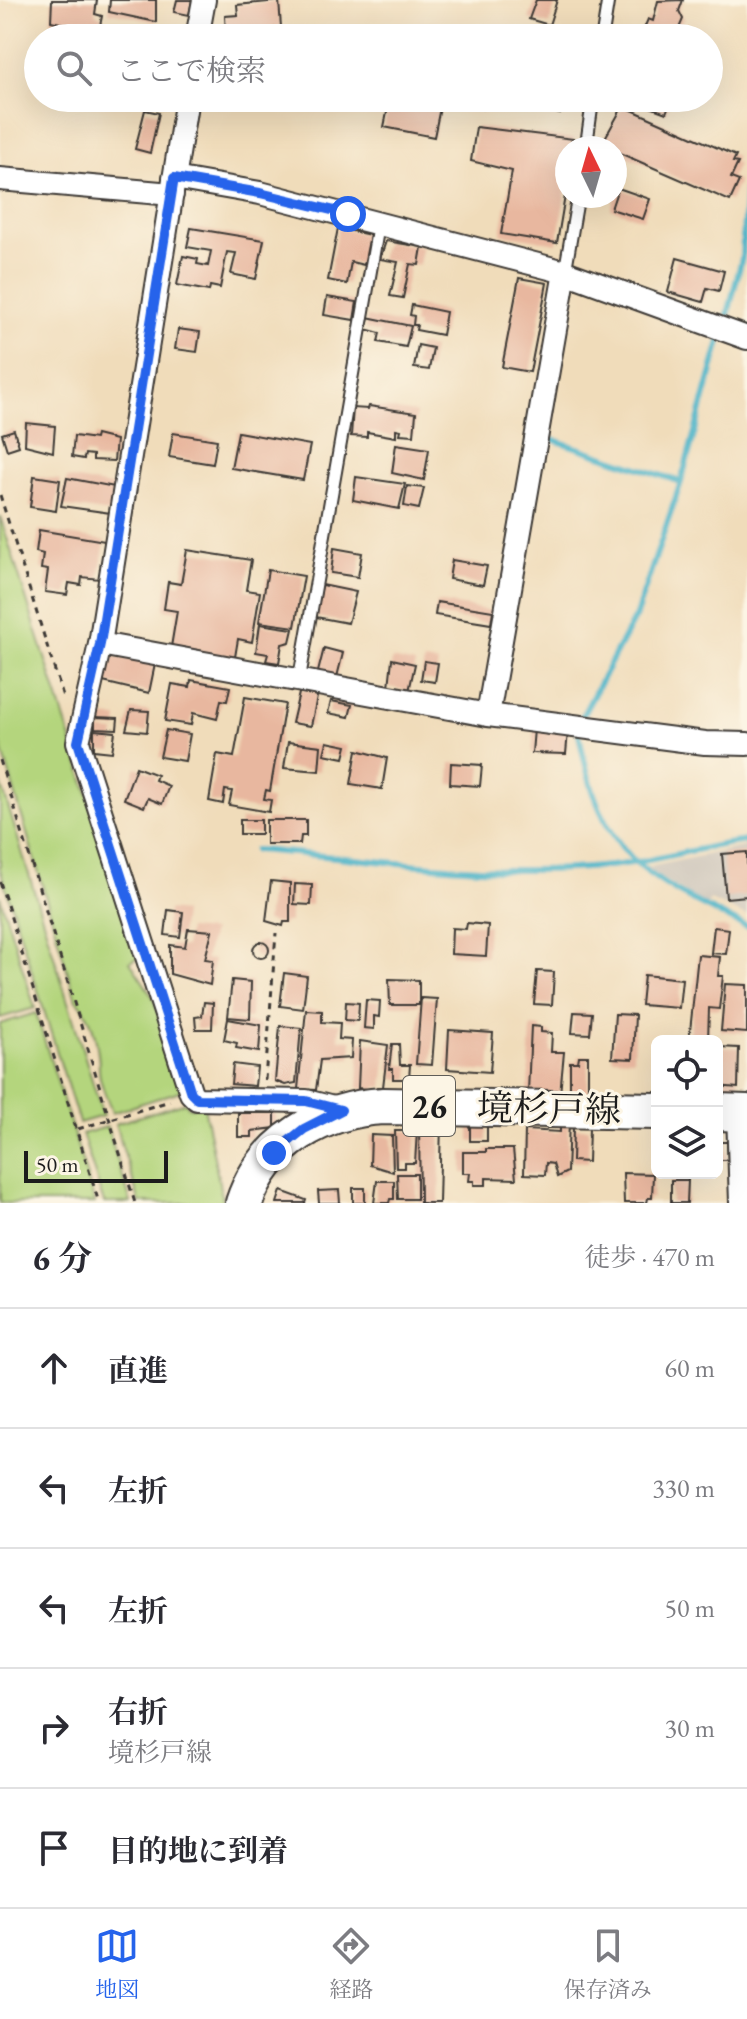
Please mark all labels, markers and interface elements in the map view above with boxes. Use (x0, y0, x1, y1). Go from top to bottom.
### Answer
search box (24, 24, 723, 112)
icon: search (52, 46, 96, 90)
text: ここで検索 (116, 51, 266, 90)
north arrow (555, 136, 627, 208)
route start (330, 196, 366, 232)
map controls (651, 1035, 723, 1179)
button: locate (651, 1035, 723, 1107)
road number: 26 (403, 1076, 455, 1136)
street label: 境杉戸線 (477, 1084, 621, 1133)
button: layers (651, 1107, 723, 1179)
route end (256, 1135, 292, 1171)
scale bar (24, 1147, 168, 1183)
text: 50 m (36, 1150, 79, 1179)
text: 6 分 (32, 1236, 92, 1280)
text: 徒歩 · 470 m (585, 1240, 715, 1274)
icon: ahead (32, 1346, 76, 1390)
text: 直進 (108, 1351, 168, 1390)
text: 60 m (665, 1351, 715, 1385)
icon: left (32, 1466, 76, 1510)
text: 左折 (108, 1471, 168, 1510)
text: 330 m (652, 1471, 715, 1505)
icon: left (32, 1586, 76, 1630)
text: 左折 (108, 1591, 168, 1630)
text: 50 m (665, 1591, 715, 1625)
text: 右折 (108, 1692, 168, 1731)
icon: right (32, 1706, 76, 1750)
text: 30 m (665, 1711, 715, 1745)
text: 境杉戸線 (108, 1735, 212, 1769)
icon: arrive (32, 1826, 76, 1870)
text: 目的地に到着 (108, 1831, 288, 1870)
tab: 地図 (95, 1924, 139, 2004)
tab: 経路 (329, 1924, 374, 2004)
tab: 保存済み (564, 1924, 652, 2004)

